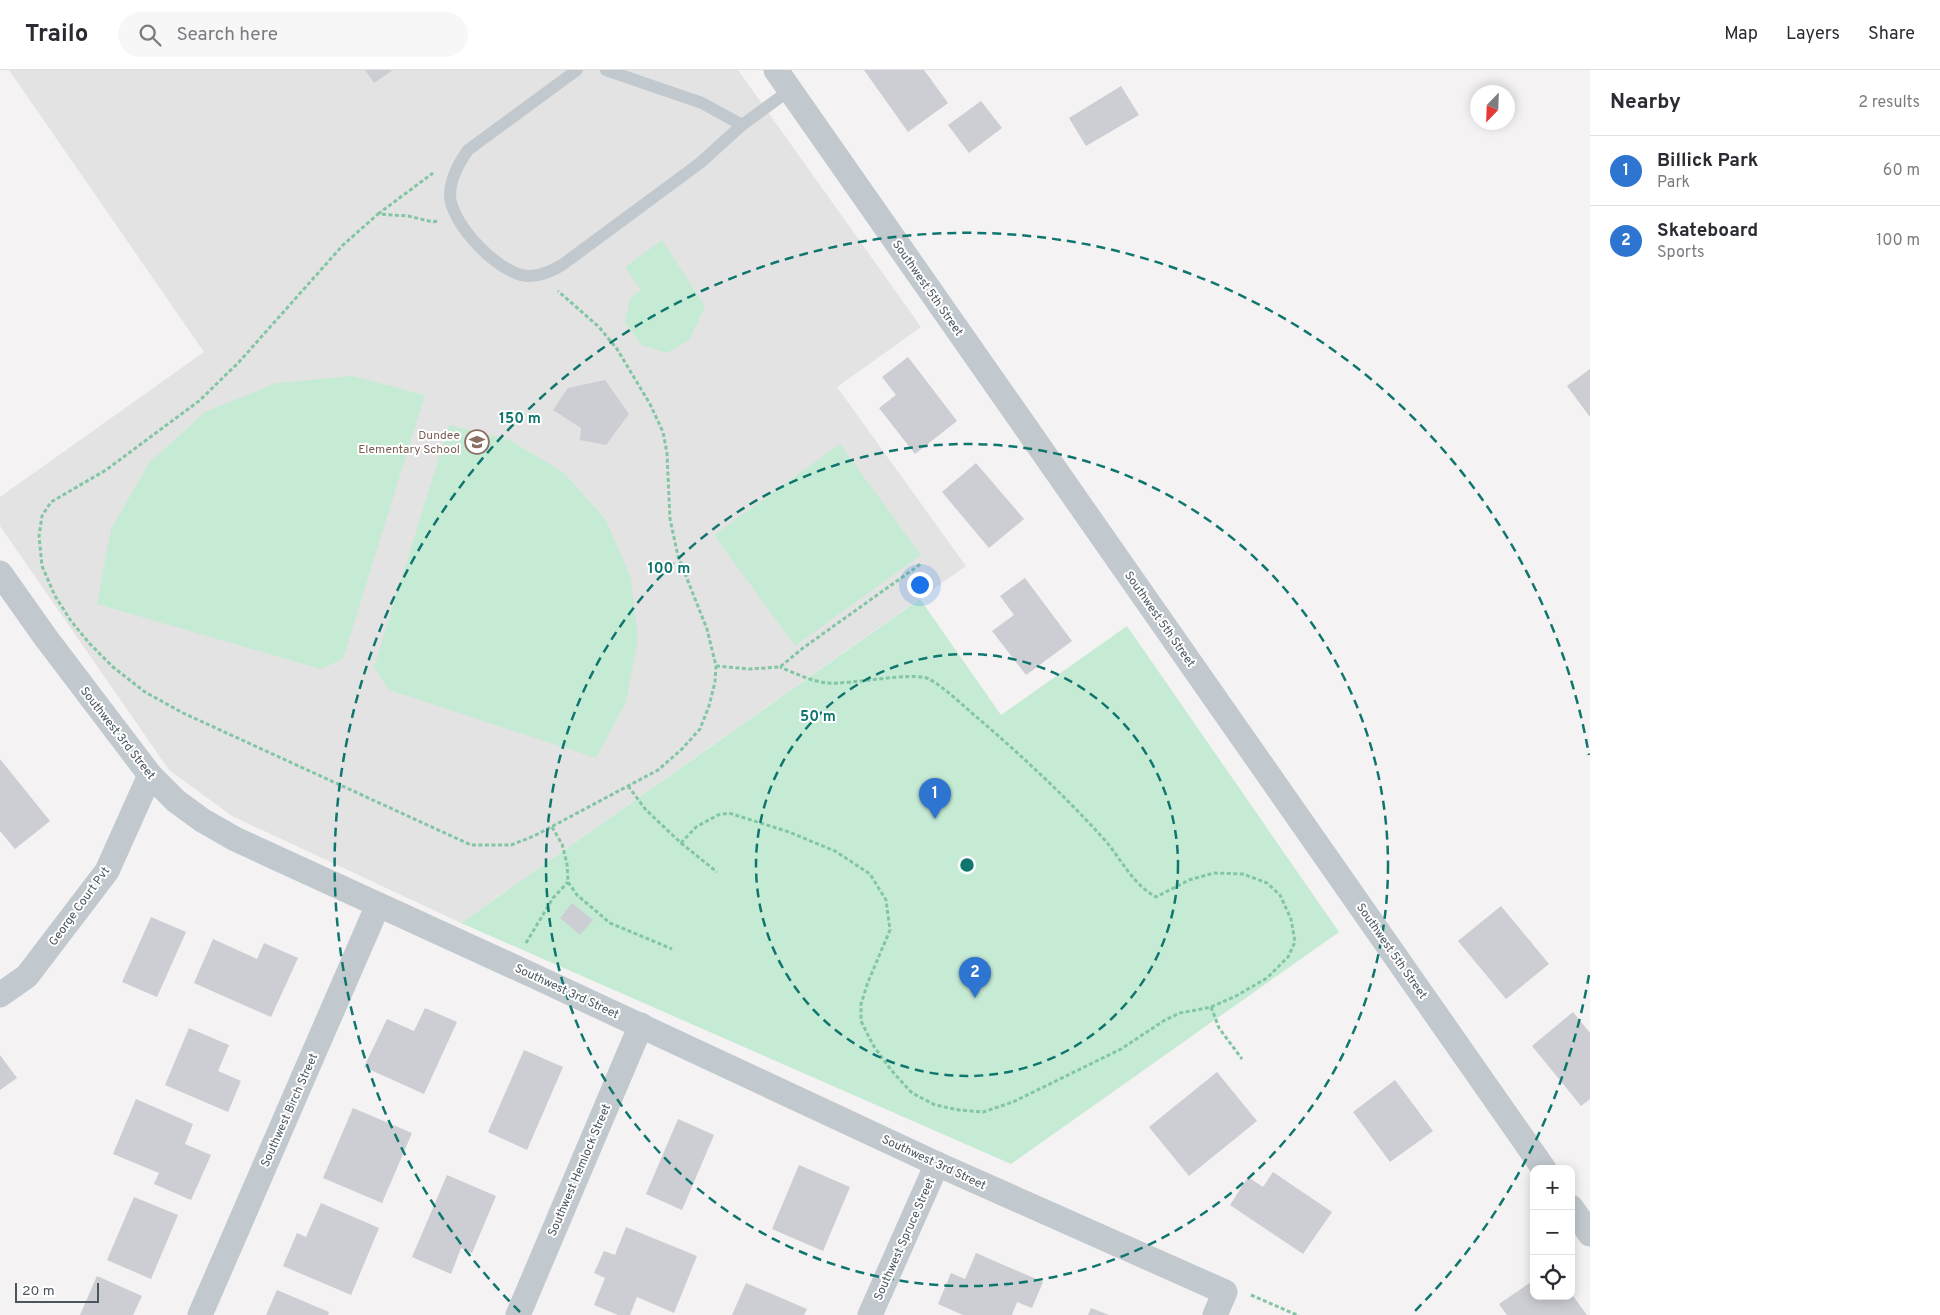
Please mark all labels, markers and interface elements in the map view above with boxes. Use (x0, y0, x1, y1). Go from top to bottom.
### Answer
search box (118, 12, 468, 57)
text: Trailo (25, 20, 88, 50)
icon: search (136, 21, 164, 49)
text: Search here (176, 23, 278, 47)
text: Map (1724, 23, 1758, 46)
text: Layers (1786, 23, 1840, 46)
text: Share (1868, 23, 1915, 46)
north arrow (1470, 85, 1515, 130)
text: Nearby (1610, 89, 1681, 116)
text: 2 results (1858, 93, 1920, 113)
text: Billick Park (1657, 149, 1758, 173)
text: 1 (1623, 161, 1629, 181)
text: 60 m (1883, 161, 1920, 181)
text: Park (1657, 173, 1690, 193)
text: Skateboard (1657, 219, 1758, 243)
text: 2 (1621, 231, 1631, 251)
text: 100 m (1876, 231, 1920, 251)
street label: Southwest 5th Street (888, 238, 966, 340)
text: Sports (1657, 243, 1705, 263)
text: 150 m (499, 410, 541, 429)
place label: Dundee Elementary School (358, 428, 460, 458)
school or university icon: Dundee Elementary School (464, 429, 490, 455)
text: 100 m (648, 560, 690, 579)
street label: Southwest 5th Street (1120, 569, 1198, 671)
your location (907, 572, 933, 598)
street label: Southwest 3rd Street (76, 684, 158, 783)
text: 50 m (800, 708, 836, 727)
pin: 1 (919, 778, 951, 819)
centre of rings (958, 856, 976, 874)
street label: George Court Pvt (46, 864, 114, 949)
street label: Southwest 5th Street (1352, 901, 1430, 1003)
pin: 2 (959, 957, 991, 998)
street label: Southwest 3rd Street (512, 961, 621, 1023)
street label: Southwest Birch Street (258, 1051, 322, 1170)
street label: Southwest Hemlock Street (545, 1102, 615, 1239)
street label: Southwest 3rd Street (879, 1132, 988, 1194)
map controls (1530, 1165, 1575, 1300)
button: + (1530, 1165, 1575, 1210)
street label: Southwest Spruce Street (871, 1176, 939, 1303)
button: − (1530, 1210, 1575, 1255)
button: locate (1530, 1255, 1575, 1300)
scale bar (15, 1280, 99, 1303)
text: 20 m (22, 1283, 55, 1300)

